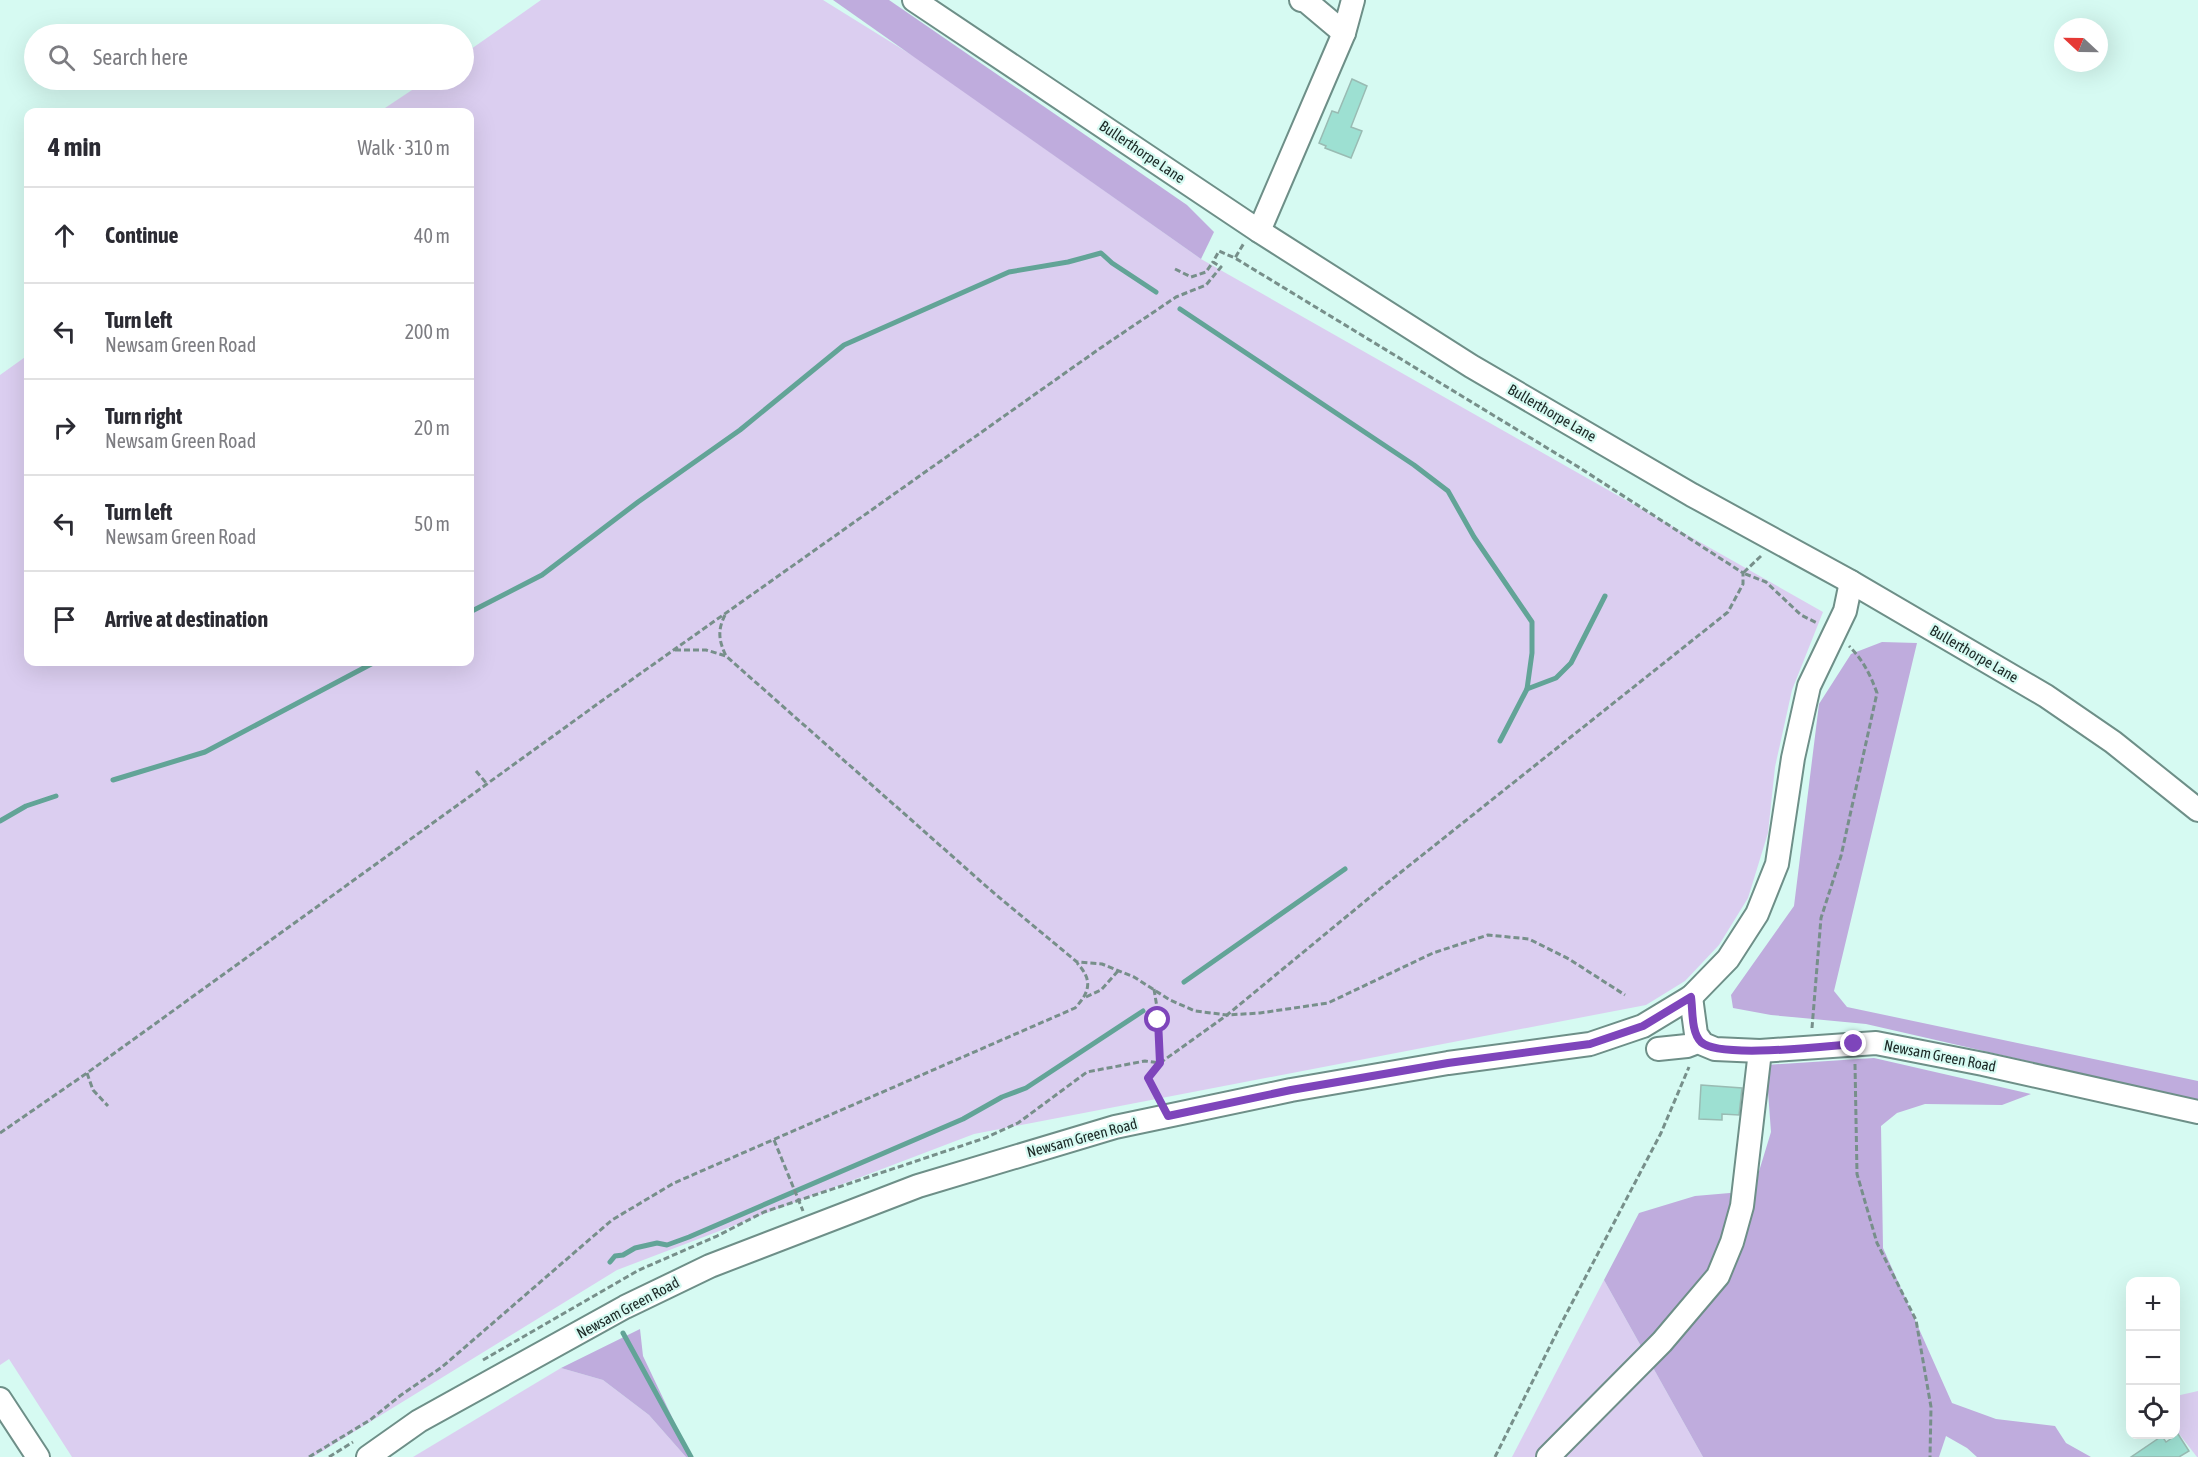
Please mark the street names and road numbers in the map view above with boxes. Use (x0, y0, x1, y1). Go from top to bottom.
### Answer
street label: Bullerthorpe Lane (1096, 117, 1188, 186)
street label: Bullerthorpe Lane (1505, 380, 1600, 445)
street label: Bullerthorpe Lane (1927, 621, 2022, 686)
street label: Newsam Green Road (1883, 1036, 1997, 1075)
street label: Newsam Green Road (1025, 1115, 1139, 1160)
street label: Newsam Green Road (574, 1273, 682, 1342)

